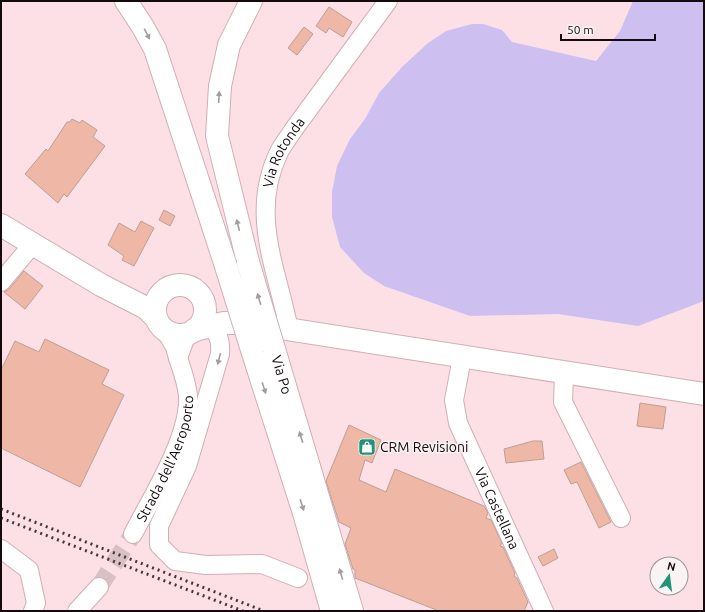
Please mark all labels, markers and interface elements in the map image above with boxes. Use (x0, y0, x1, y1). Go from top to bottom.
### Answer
scale bar (561, 16, 655, 42)
text: 50 m (567, 23, 594, 36)
one-way arrow (144, 28, 150, 39)
one-way arrow (216, 91, 223, 103)
street label: Via Rotonda (260, 114, 308, 189)
one-way arrow (235, 218, 241, 230)
one-way arrow (256, 292, 262, 304)
one-way arrow (215, 352, 221, 365)
street label: Via Po (268, 354, 295, 396)
one-way arrow (261, 382, 267, 394)
street label: Strada dell'Aeroporto (133, 395, 196, 524)
one-way arrow (298, 431, 304, 443)
shop icon: CRM Revisioni (357, 437, 377, 457)
place label: CRM Revisioni (380, 439, 468, 455)
street label: Via Castellana (471, 465, 523, 552)
one-way arrow (299, 500, 305, 512)
north arrow (649, 556, 689, 596)
text: N (666, 559, 677, 573)
one-way arrow (338, 567, 344, 579)

